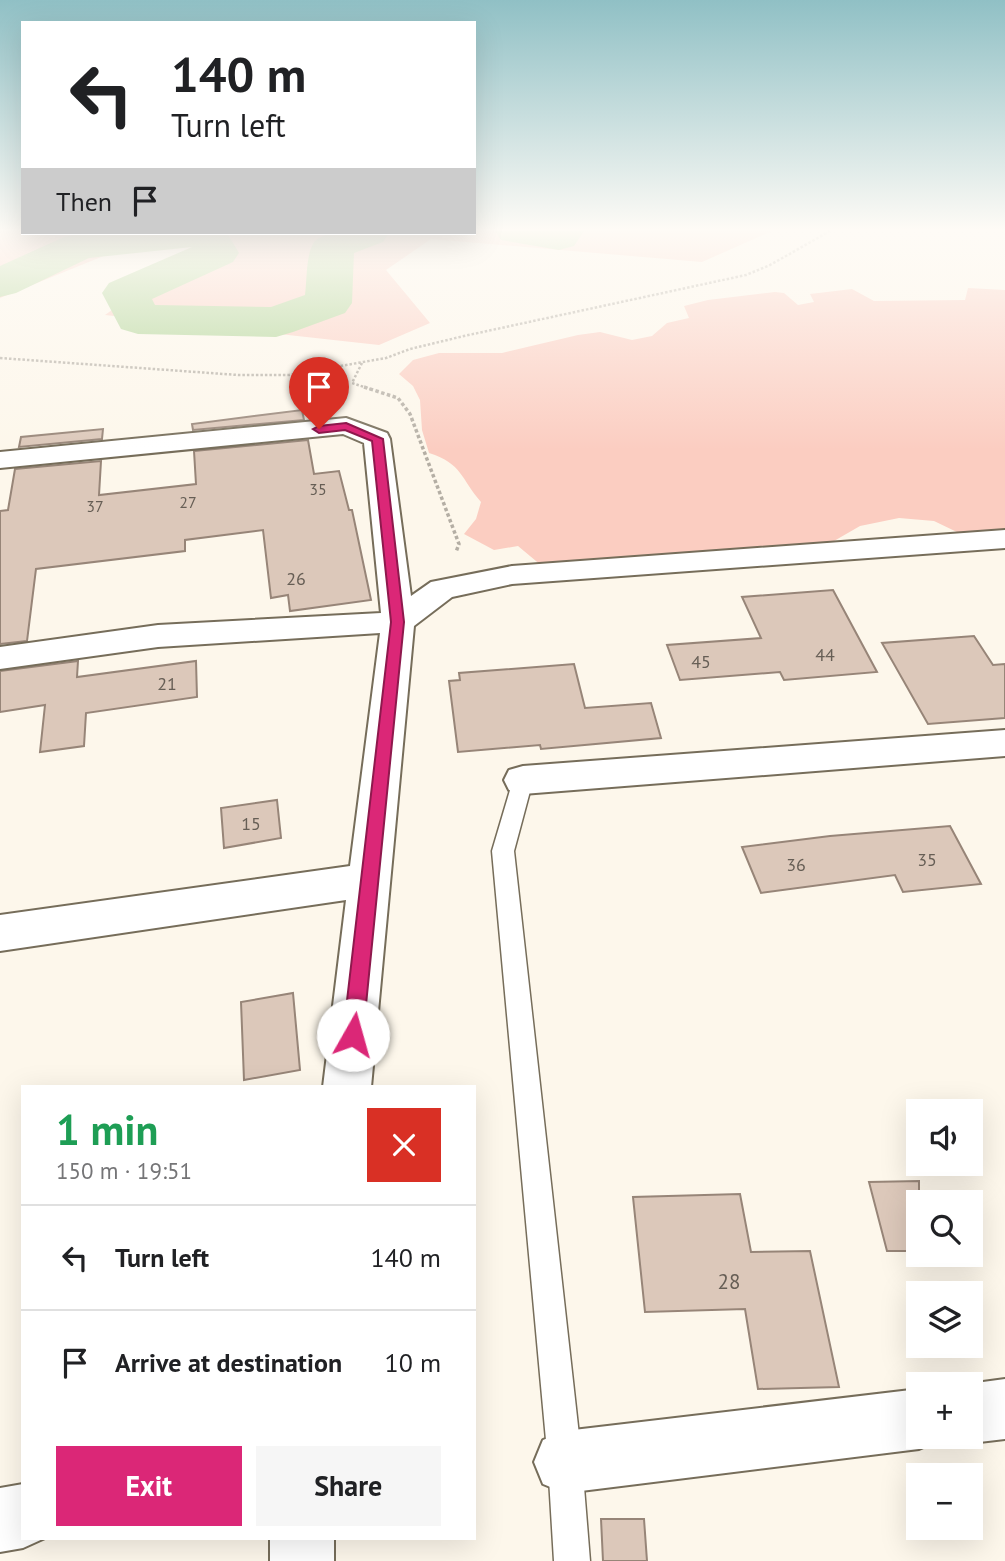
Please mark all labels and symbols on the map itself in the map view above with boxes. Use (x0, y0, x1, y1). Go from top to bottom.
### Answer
pin (289, 357, 349, 429)
house number: 35 (309, 479, 327, 499)
house number: 27 (179, 492, 197, 512)
house number: 37 (86, 496, 104, 516)
house number: 26 (286, 567, 306, 590)
house number: 44 (815, 643, 835, 666)
house number: 45 (691, 650, 711, 673)
house number: 21 (157, 672, 177, 695)
house number: 15 (241, 812, 261, 835)
house number: 35 (917, 848, 937, 871)
house number: 36 (786, 853, 806, 876)
position arrow (316, 998, 390, 1072)
house number: 28 (718, 1268, 740, 1295)

